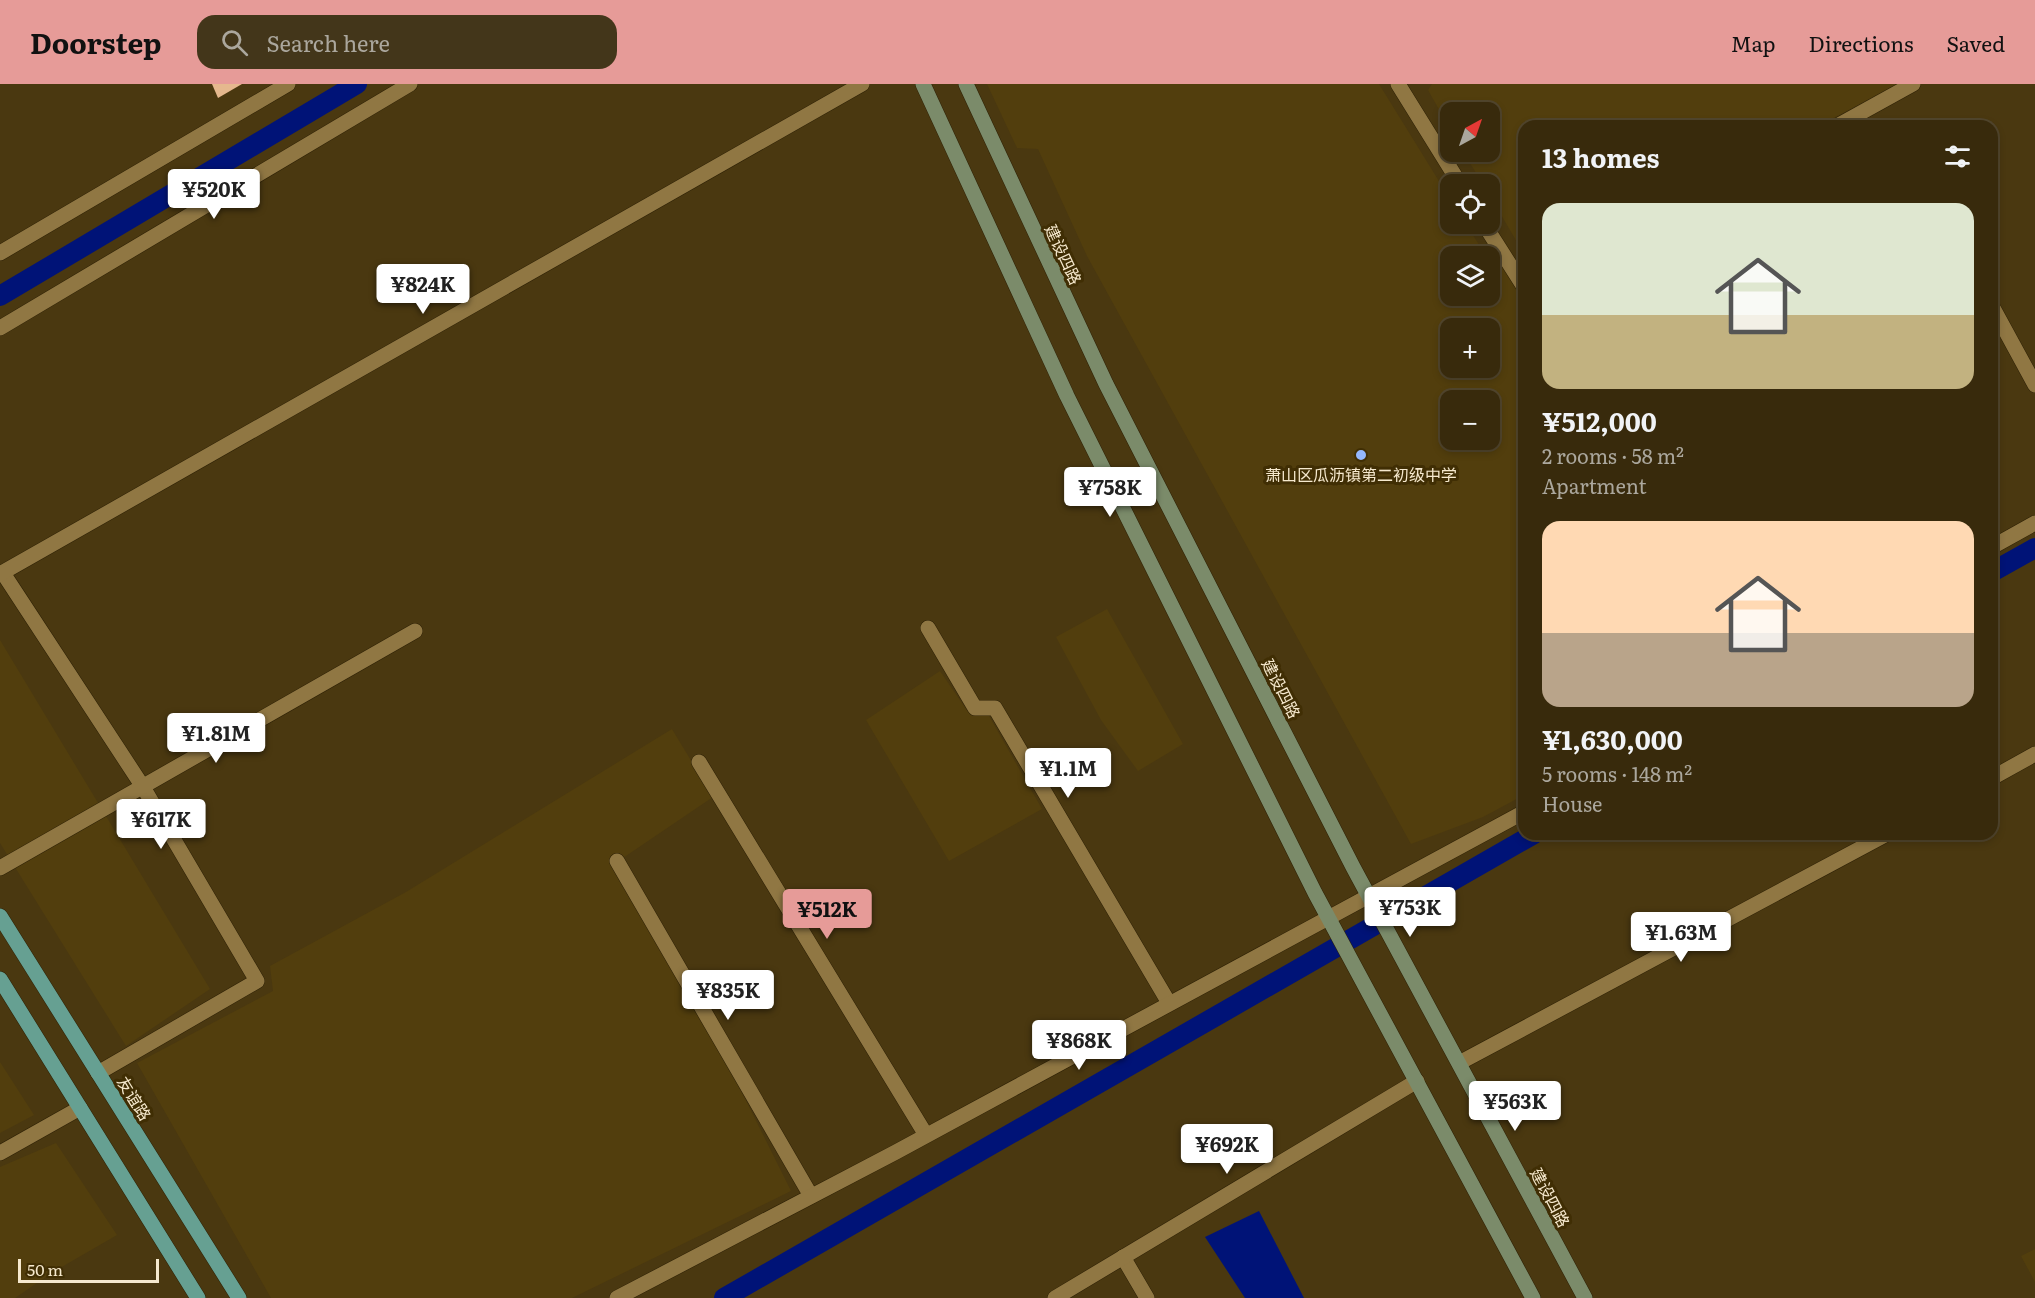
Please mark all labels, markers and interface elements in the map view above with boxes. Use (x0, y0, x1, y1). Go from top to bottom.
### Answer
search box (197, 15, 617, 69)
text: Doorstep (30, 21, 161, 63)
icon: search (218, 26, 251, 59)
text: Search here (266, 26, 390, 59)
text: Map (1731, 27, 1776, 58)
text: Directions (1809, 27, 1914, 58)
text: Saved (1947, 27, 2005, 58)
north arrow (1440, 102, 1500, 162)
map controls (1440, 102, 1500, 450)
text: 13 homes (1542, 137, 1660, 176)
icon: filters (1941, 140, 1974, 173)
pin: ¥520K (172, 169, 256, 220)
text: ¥520K (182, 173, 246, 203)
button: locate (1440, 174, 1500, 234)
street label: 建设四路 (1040, 220, 1088, 288)
icon: home (1704, 242, 1812, 350)
button: layers (1440, 246, 1500, 306)
pin: ¥824K (381, 264, 465, 315)
text: ¥824K (390, 268, 456, 298)
button: + (1440, 318, 1500, 378)
button: − (1440, 390, 1500, 450)
text: ¥512,000 (1542, 401, 1657, 440)
text: 2 rooms · 58 m² (1542, 440, 1684, 470)
marker: 萧山区瓜沥镇第二初级中学 (1354, 448, 1368, 462)
place label: 萧山区瓜沥镇第二初级中学 (1265, 462, 1457, 486)
pin: ¥758K (1068, 467, 1152, 518)
text: Apartment (1542, 470, 1647, 500)
text: ¥758K (1078, 471, 1142, 501)
icon: home (1704, 560, 1812, 668)
street label: 建设四路 (1257, 654, 1307, 722)
pin: ¥1.81M (167, 713, 265, 764)
text: ¥1.81M (181, 717, 251, 747)
text: ¥1,630,000 (1542, 719, 1683, 758)
pin: ¥1.1M (1026, 748, 1110, 799)
text: ¥1.1M (1039, 752, 1097, 782)
text: 5 rooms · 148 m² (1542, 758, 1692, 788)
text: House (1542, 788, 1602, 818)
pin: ¥617K (119, 799, 203, 850)
text: ¥617K (131, 803, 191, 833)
pin: ¥753K (1368, 887, 1452, 938)
pin: ¥512K (785, 889, 869, 940)
text: ¥753K (1379, 891, 1441, 921)
text: ¥512K (797, 893, 857, 923)
pin: ¥1.63M (1632, 912, 1730, 963)
text: ¥1.63M (1645, 916, 1717, 946)
pin: ¥835K (686, 970, 770, 1021)
text: ¥835K (696, 974, 760, 1004)
pin: ¥868K (1037, 1020, 1121, 1071)
text: ¥868K (1046, 1024, 1112, 1054)
street label: 友谊路 (112, 1071, 158, 1125)
pin: ¥563K (1473, 1081, 1557, 1132)
text: ¥563K (1483, 1085, 1547, 1115)
pin: ¥692K (1185, 1124, 1269, 1175)
text: ¥692K (1195, 1128, 1259, 1158)
street label: 建设四路 (1525, 1163, 1577, 1231)
scale bar (18, 1256, 159, 1284)
text: 50 m (27, 1257, 63, 1281)

